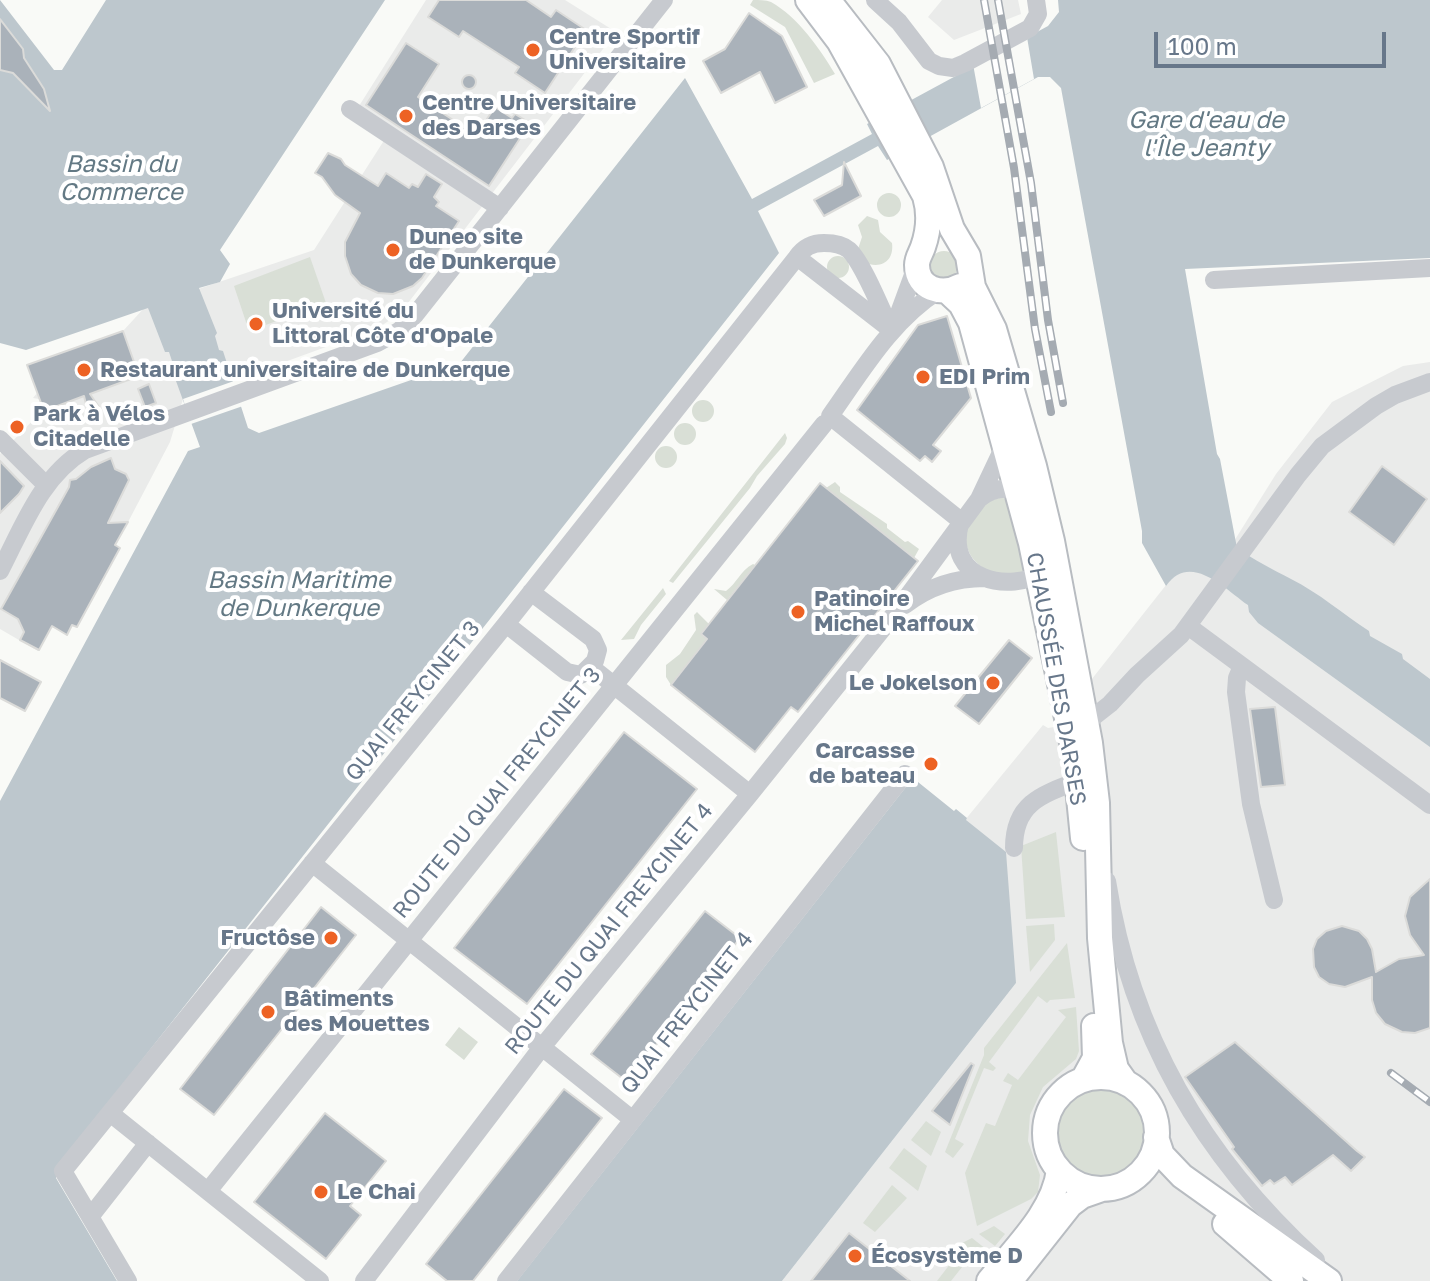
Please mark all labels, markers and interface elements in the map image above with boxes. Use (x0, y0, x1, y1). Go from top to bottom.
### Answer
scale bar (1158, 16, 1390, 66)
place label: Centre Sportif Universitaire (549, 24, 700, 76)
text: 100 m (1168, 31, 1237, 60)
marker: Centre Sportif Universitaire (524, 41, 542, 59)
place label: Centre Universitaire des Darses (422, 90, 636, 142)
water label: Gare d'eau de l'Île Jeanty (1128, 106, 1284, 162)
marker: Centre Universitaire des Darses (397, 107, 415, 125)
water label: Bassin du Commerce (59, 150, 183, 206)
place label: Duneo site de Dunkerque (409, 224, 556, 276)
marker: Duneo site de Dunkerque (384, 241, 402, 259)
place label: Université du Littoral Côte d'Opale (272, 298, 493, 350)
marker: Université du Littoral Côte d'Opale (247, 315, 265, 333)
place label: Restaurant universitaire de Dunkerque (100, 357, 510, 383)
marker: Restaurant universitaire de Dunkerque (75, 361, 93, 379)
place label: EDI Prim (939, 364, 1030, 390)
marker: EDI Prim (914, 368, 932, 386)
place label: Park à Vélos Citadelle (33, 401, 165, 452)
marker: Park à Vélos Citadelle (8, 418, 26, 436)
street label: CHAUSSÉE DES DARSES (1021, 550, 1091, 808)
water label: Bassin Maritime de Dunkerque (207, 566, 391, 622)
place label: Patinoire Michel Raffoux (814, 586, 975, 638)
marker: Patinoire Michel Raffoux (789, 603, 807, 621)
street label: QUAI FREYCINET 3 (340, 616, 486, 786)
street label: ROUTE DU QUAI FREYCINET 3 (388, 662, 606, 924)
place label: Le Jokelson (849, 670, 977, 696)
marker: Le Jokelson (984, 674, 1002, 692)
place label: Carcasse de bateau (809, 738, 915, 790)
marker: Carcasse de bateau (922, 755, 940, 773)
street label: ROUTE DU QUAI FREYCINET 4 (499, 798, 719, 1060)
place label: Fructôse (220, 925, 315, 951)
street label: QUAI FREYCINET 4 (615, 927, 759, 1099)
marker: Fructôse (322, 929, 340, 947)
place label: Bâtiments des Mouettes (284, 986, 430, 1038)
marker: Bâtiments des Mouettes (259, 1003, 277, 1021)
place label: Le Chai (337, 1179, 416, 1205)
marker: Le Chai (312, 1183, 330, 1201)
place label: Écosystème D (871, 1243, 1023, 1269)
marker: Écosystème D (846, 1247, 864, 1265)

